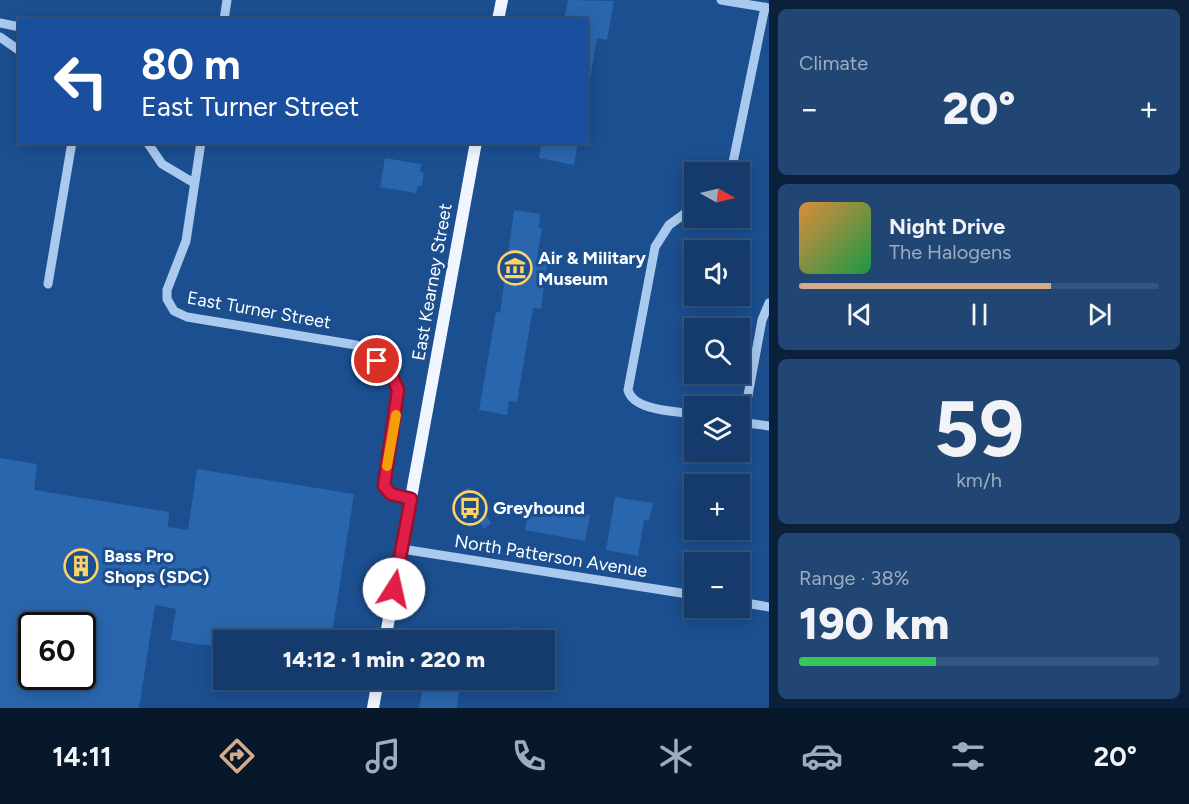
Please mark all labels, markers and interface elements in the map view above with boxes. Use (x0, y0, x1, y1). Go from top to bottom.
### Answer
text: 80 m (141, 39, 241, 90)
icon: left (42, 42, 120, 120)
text: Climate (799, 51, 868, 75)
text: 20° (942, 81, 1016, 135)
text: − (799, 89, 820, 128)
text: + (1138, 89, 1159, 128)
text: East Turner Street (141, 90, 359, 123)
north arrow (684, 162, 750, 228)
map controls (684, 162, 750, 618)
street label: East Kearney Street (407, 201, 457, 362)
text: Night Drive (889, 213, 1005, 240)
button: sound (684, 240, 750, 306)
text: The Halogens (889, 240, 1011, 264)
place label: Air & Military Museum (538, 247, 646, 290)
museum icon: Air & Military Museum (497, 250, 533, 286)
street label: East Turner Street (185, 287, 333, 333)
icon: previous (843, 298, 876, 331)
icon: pause (963, 298, 996, 331)
icon: next (1083, 298, 1116, 331)
button: search (684, 318, 750, 384)
pin (351, 335, 402, 386)
icon: arrive (360, 344, 393, 377)
text: 59 (934, 382, 1024, 476)
button: layers (684, 396, 750, 462)
text: km/h (956, 468, 1002, 492)
button: + (684, 474, 750, 540)
bus stop icon: Greyhound (452, 490, 488, 526)
place label: Greyhound (493, 497, 585, 519)
street label: North Patterson Avenue (453, 530, 649, 582)
place label: Bass Pro Shops (SDC) (104, 545, 210, 588)
building icon: Bass Pro Shops (SDC) (63, 548, 99, 584)
button: − (684, 552, 750, 618)
position arrow (362, 557, 426, 621)
text: Range · 38% (799, 566, 909, 590)
text: 190 km (799, 596, 949, 650)
speed limit sign: 60 (18, 612, 96, 690)
text: 14:12 · 1 min · 220 m (283, 646, 485, 673)
icon: directions (216, 735, 258, 777)
icon: music (362, 735, 404, 777)
icon: phone (508, 735, 550, 777)
icon: climate (655, 735, 697, 777)
icon: car (801, 735, 843, 777)
icon: filters (947, 735, 989, 777)
text: 14:11 (52, 740, 112, 773)
text: 20° (1094, 740, 1137, 773)

